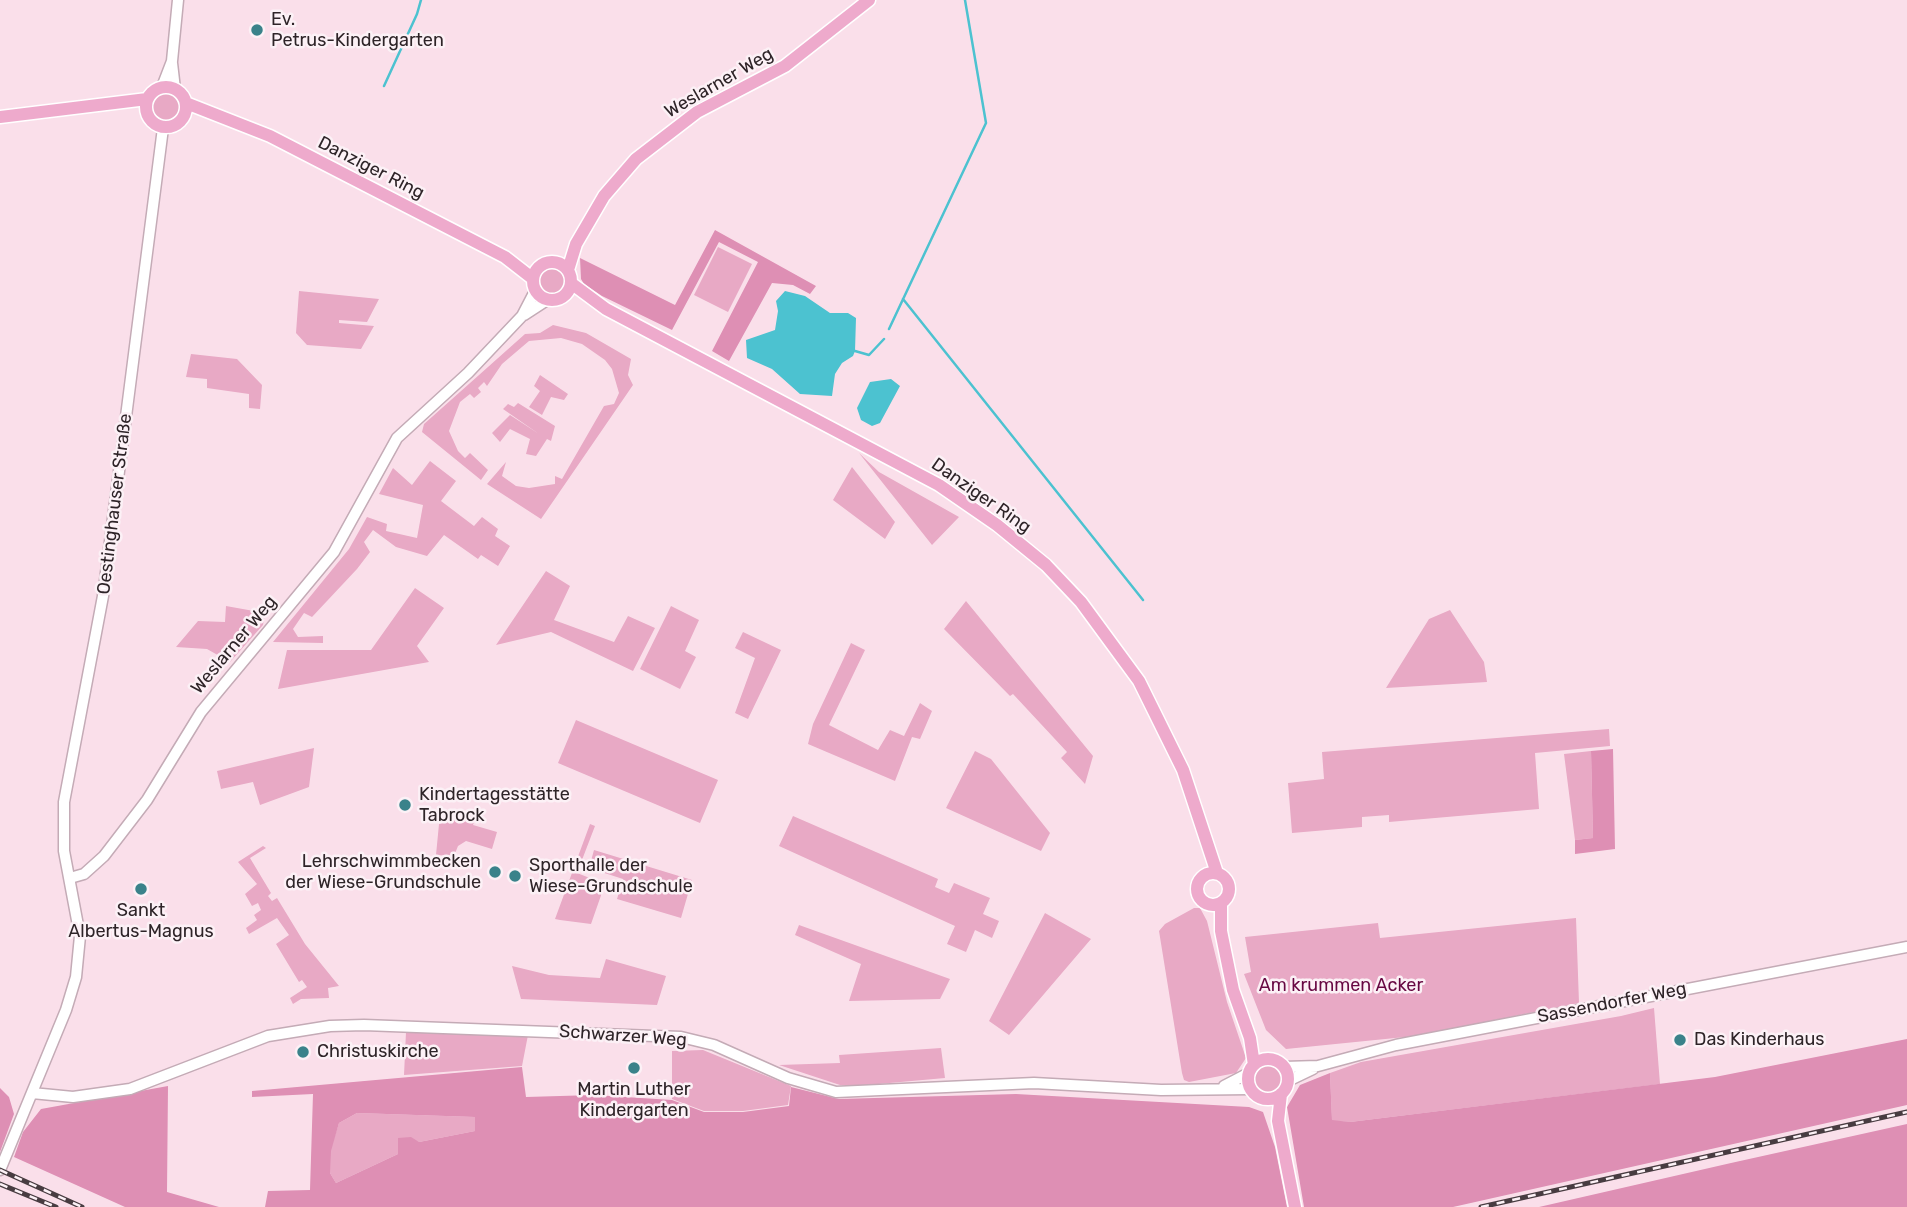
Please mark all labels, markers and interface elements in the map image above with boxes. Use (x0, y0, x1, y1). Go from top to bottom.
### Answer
place label: Ev. Petrus-Kindergarten (271, 9, 444, 52)
marker: Ev. Petrus-Kindergarten (249, 22, 265, 38)
street label: Weslarner Weg (661, 43, 777, 123)
street label: Danziger Ring (314, 132, 428, 204)
street label: Oestinghauser Straße (93, 412, 137, 596)
street label: Danziger Ring (927, 454, 1035, 538)
street label: Weslarner Weg (187, 591, 281, 699)
place label: Kindertagesstätte Tabrock (419, 784, 570, 826)
marker: Kindertagesstätte Tabrock (397, 797, 413, 813)
place label: Lehrschwimmbecken der Wiese-Grundschule (285, 851, 481, 894)
place label: Sporthalle der Wiese-Grundschule (529, 855, 693, 898)
marker: Lehrschwimmbecken der Wiese-Grundschule (487, 864, 503, 880)
marker: Sporthalle der Wiese-Grundschule (507, 868, 523, 884)
marker: Sankt Albertus-Magnus (133, 881, 149, 897)
place label: Sankt Albertus-Magnus (68, 900, 214, 942)
park label: Am krummen Acker (1259, 975, 1423, 997)
street label: Sassendorfer Weg (1536, 978, 1688, 1028)
street label: Schwarzer Weg (558, 1021, 688, 1051)
place label: Das Kinderhaus (1694, 1029, 1825, 1051)
marker: Das Kinderhaus (1672, 1032, 1688, 1048)
place label: Christuskirche (317, 1041, 439, 1063)
marker: Christuskirche (295, 1044, 311, 1060)
marker: Martin Luther Kindergarten (626, 1060, 642, 1076)
place label: Martin Luther Kindergarten (577, 1079, 691, 1122)

